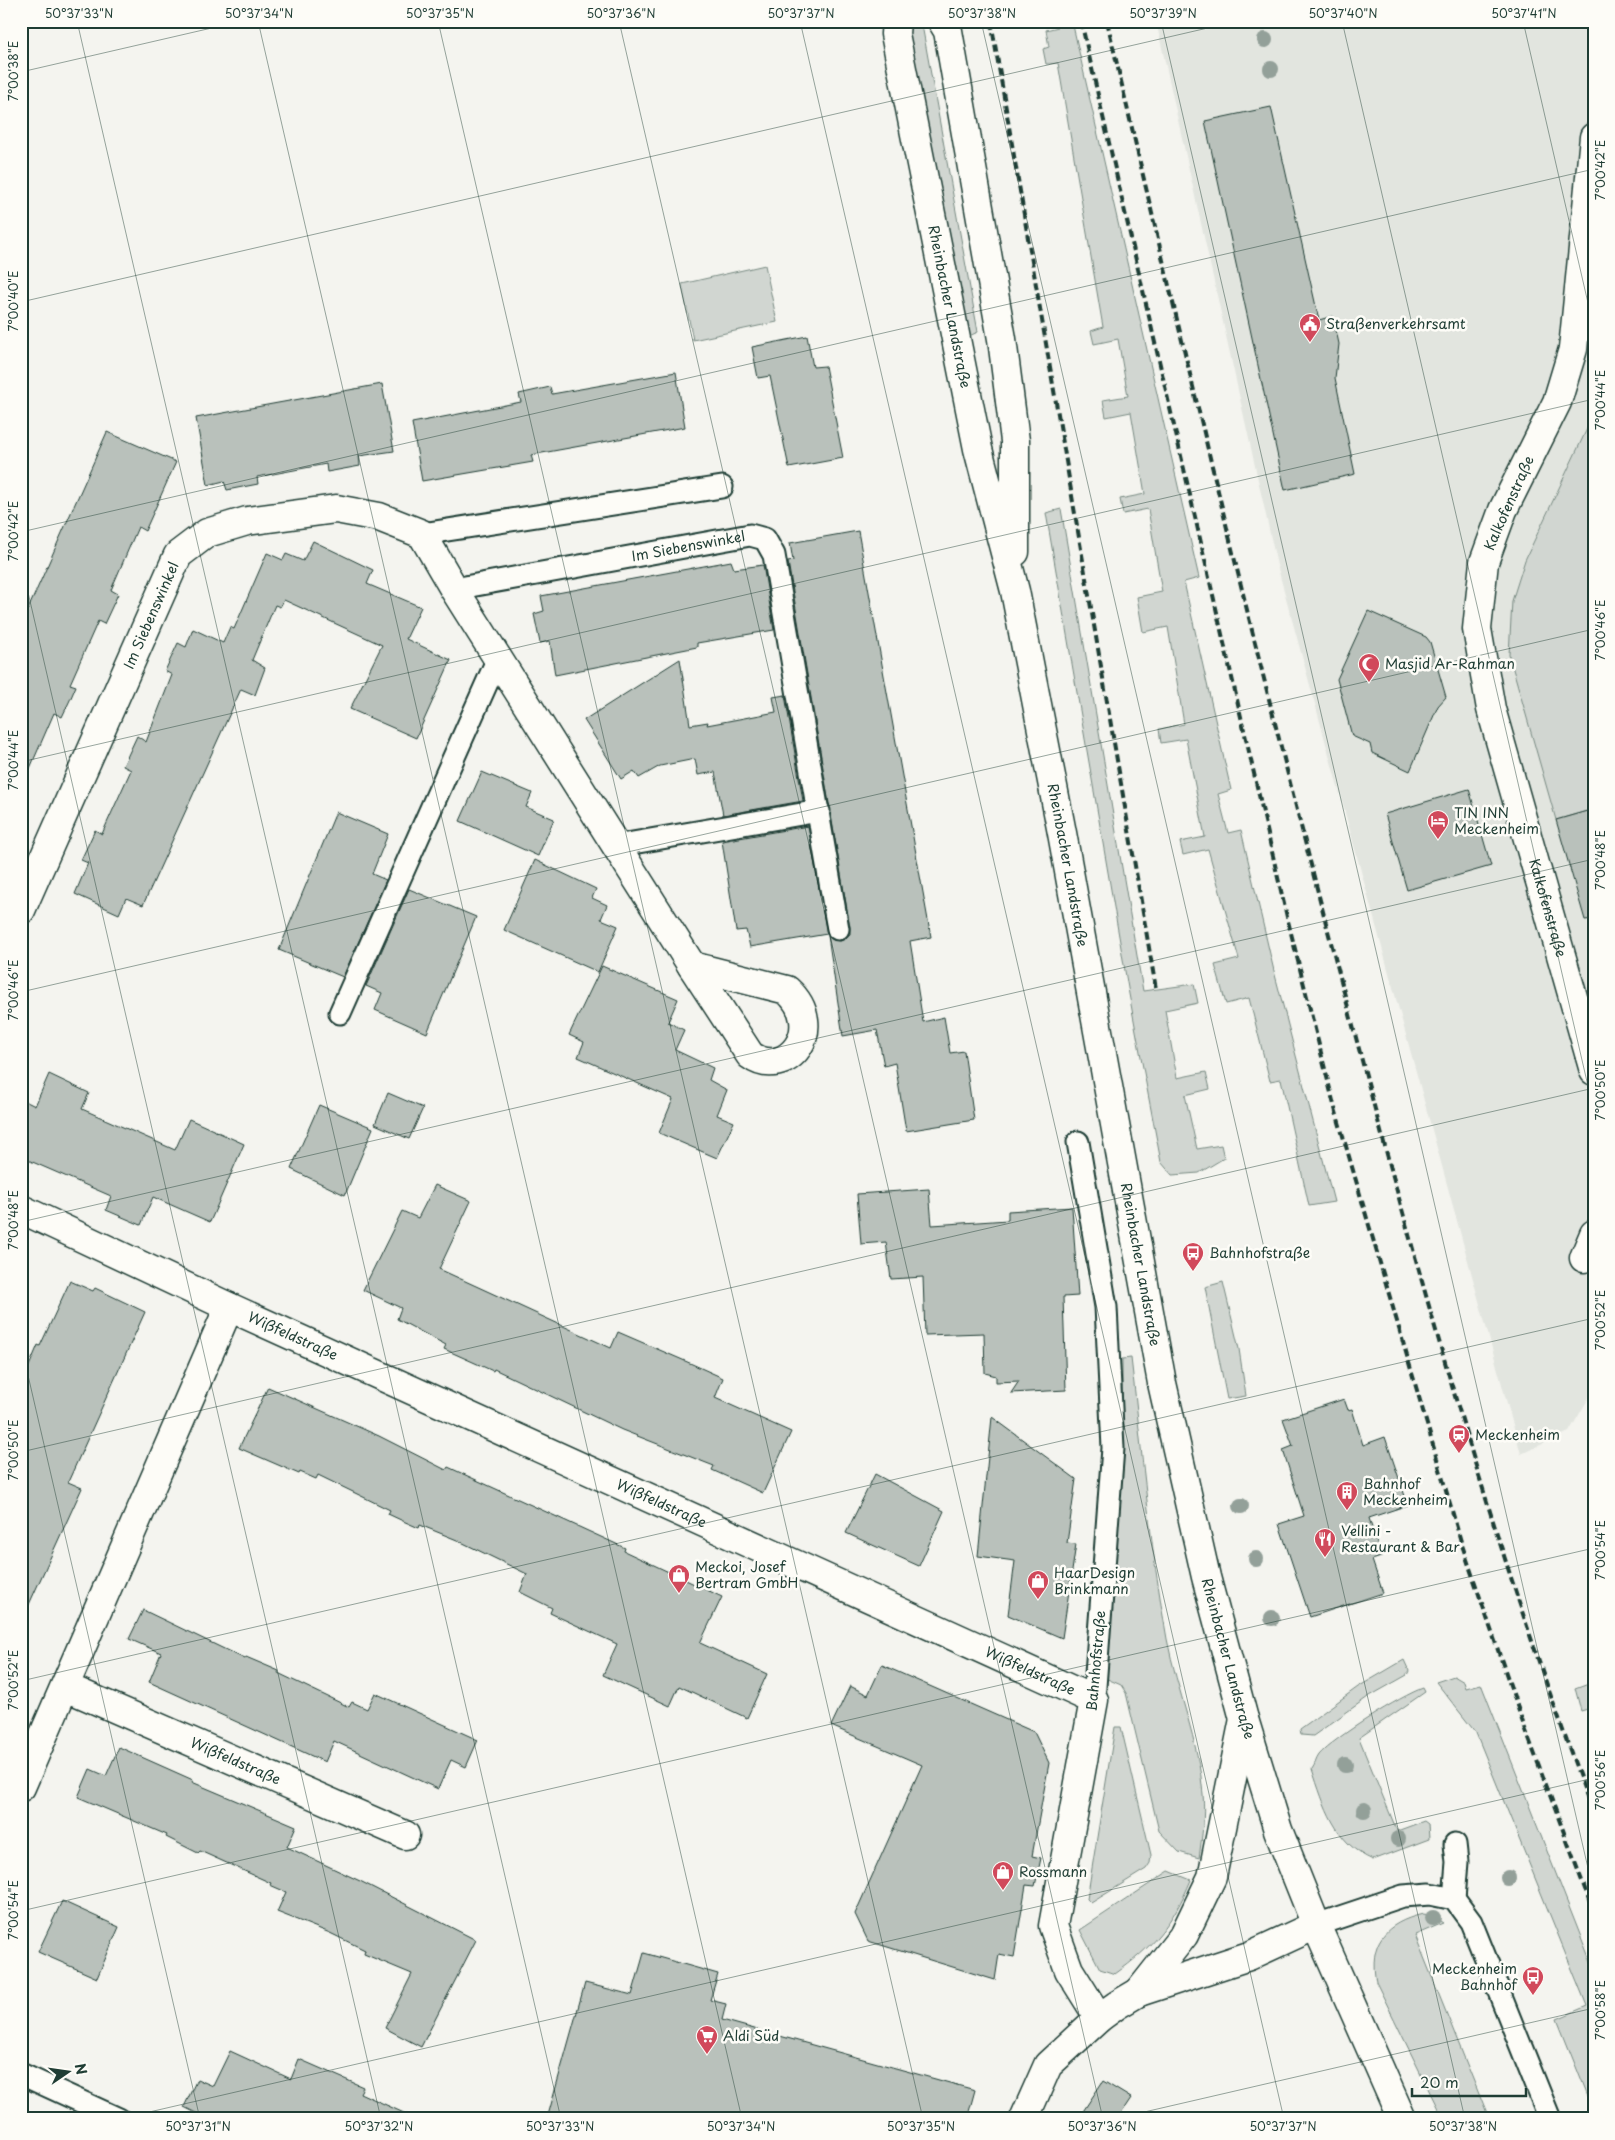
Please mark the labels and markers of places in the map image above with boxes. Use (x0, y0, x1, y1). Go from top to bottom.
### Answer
public building icon: Straßenverkehrsamt (1298, 312, 1322, 343)
place label: Straßenverkehrsamt (1326, 313, 1466, 334)
mosque icon: Masjid Ar-Rahman (1357, 652, 1381, 683)
place label: Masjid Ar-Rahman (1385, 653, 1515, 674)
place label: TIN INN Meckenheim (1454, 802, 1539, 839)
hotel icon: TIN INN Meckenheim (1426, 809, 1450, 840)
bus stop icon: Bahnhofstraße (1181, 1241, 1205, 1272)
place label: Bahnhofstraße (1209, 1242, 1310, 1263)
station icon: Meckenheim (1447, 1423, 1471, 1454)
place label: Meckenheim (1475, 1424, 1560, 1445)
place label: Bahnhof Meckenheim (1363, 1473, 1448, 1510)
building icon: Bahnhof Meckenheim (1335, 1480, 1359, 1511)
place label: Vellini - Restaurant & Bar (1341, 1520, 1460, 1557)
restaurant icon: Vellini - Restaurant & Bar (1313, 1527, 1337, 1558)
place label: Meckoi, Josef Bertram GmbH (695, 1556, 798, 1593)
place label: HaarDesign Brinkmann (1054, 1562, 1135, 1599)
shop icon: Meckoi, Josef Bertram GmbH (667, 1563, 691, 1594)
shop icon: HaarDesign Brinkmann (1026, 1569, 1050, 1600)
shop icon: Rossmann (991, 1860, 1015, 1891)
place label: Rossmann (1019, 1861, 1087, 1882)
place label: Meckenheim Bahnhof (1432, 1958, 1519, 1995)
bus stop icon: Meckenheim Bahnhof (1521, 1965, 1545, 1996)
supermarket icon: Aldi Süd (695, 2024, 719, 2055)
place label: Aldi Süd (723, 2025, 779, 2046)

